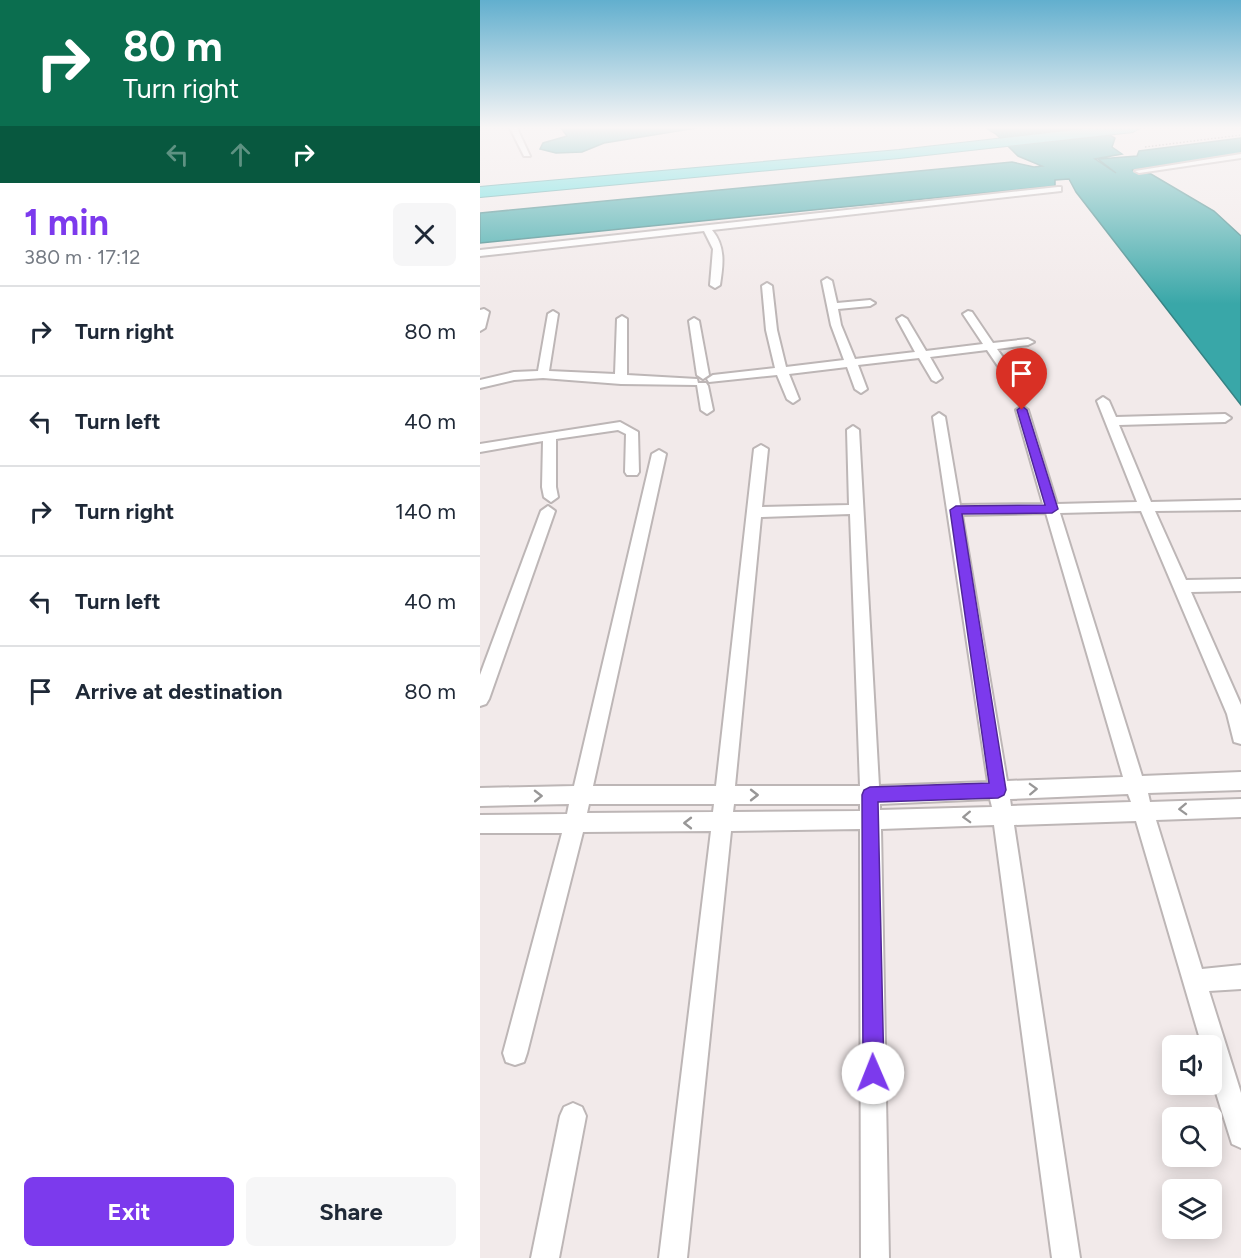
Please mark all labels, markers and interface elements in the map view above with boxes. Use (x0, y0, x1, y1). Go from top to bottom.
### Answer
text: 80 m (123, 21, 223, 72)
icon: right (24, 24, 102, 102)
text: Turn right (123, 72, 239, 105)
icon: left (161, 138, 194, 171)
icon: ahead (224, 138, 257, 171)
icon: right (287, 138, 320, 171)
text: 1 min (24, 201, 109, 244)
button: close (393, 203, 456, 266)
text: 380 m · 17:12 (24, 245, 140, 269)
icon: right (24, 315, 57, 348)
text: Turn right (75, 318, 174, 345)
text: 80 m (404, 318, 456, 345)
pin (996, 348, 1047, 410)
icon: arrive (1005, 357, 1038, 390)
icon: left (24, 405, 57, 438)
text: Turn left (75, 408, 161, 435)
text: 40 m (404, 408, 456, 435)
icon: right (24, 495, 57, 528)
text: Turn right (75, 498, 174, 525)
text: 140 m (395, 498, 456, 525)
icon: left (24, 585, 57, 618)
text: Turn left (75, 588, 161, 615)
text: 40 m (404, 588, 456, 615)
icon: arrive (24, 675, 57, 708)
text: Arrive at destination (75, 678, 283, 705)
text: 80 m (404, 678, 456, 705)
one-way arrow (1029, 782, 1038, 795)
one-way arrow (534, 789, 543, 802)
one-way arrow (750, 789, 759, 801)
one-way arrow (1178, 803, 1187, 816)
one-way arrow (962, 811, 971, 823)
one-way arrow (683, 816, 692, 829)
map controls (1162, 1035, 1222, 1239)
button: sound (1162, 1035, 1222, 1095)
position arrow (841, 1041, 905, 1105)
button: search (1162, 1107, 1222, 1167)
button: Exit (24, 1177, 234, 1246)
button: Share (246, 1177, 456, 1246)
button: layers (1162, 1179, 1222, 1239)

